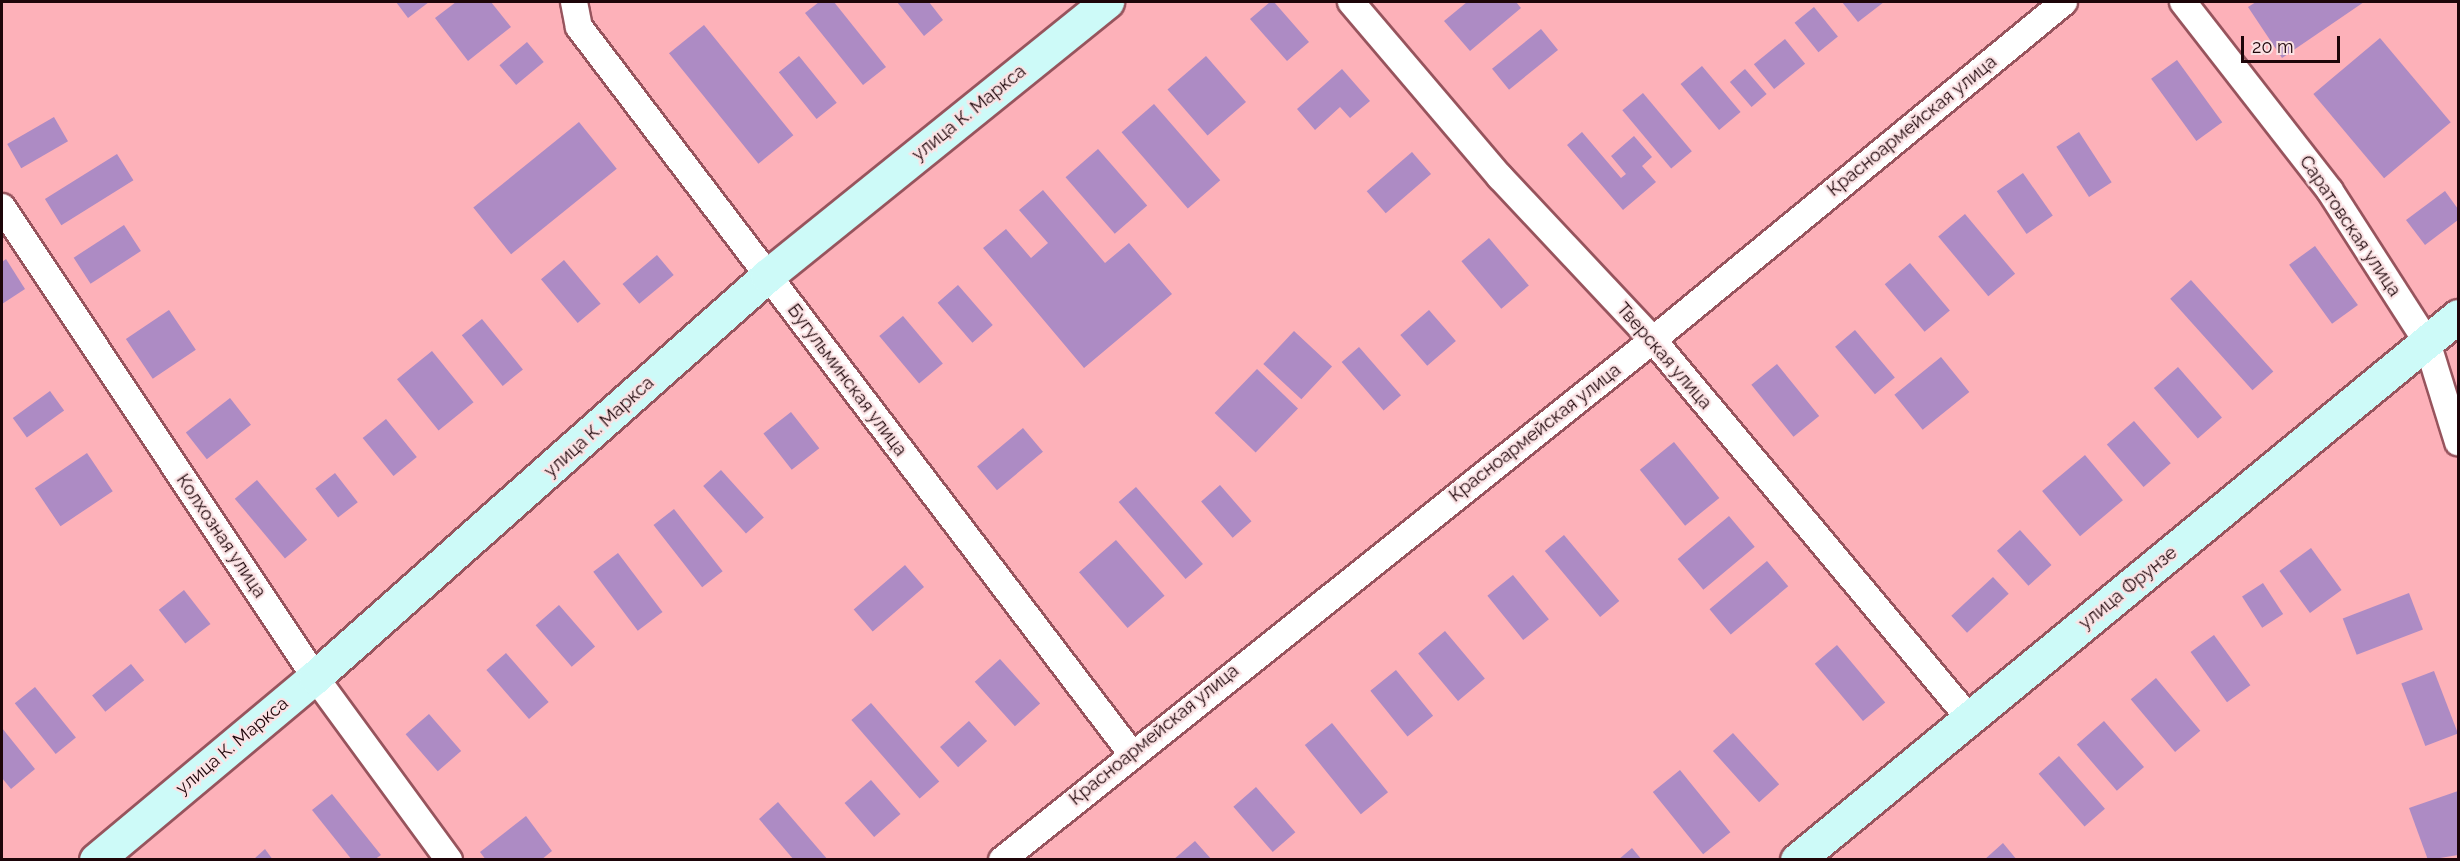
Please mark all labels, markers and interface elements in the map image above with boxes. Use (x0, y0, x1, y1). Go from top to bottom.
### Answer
scale bar (2244, 24, 2343, 62)
text: 20 m (2252, 36, 2294, 57)
street label: Красноармейская улица (1823, 51, 2001, 201)
street label: улица К. Маркса (908, 61, 1030, 165)
street label: Саратовская улица (2295, 151, 2405, 301)
street label: Тверская улица (1612, 298, 1716, 414)
street label: Бугульминская улица (783, 300, 911, 460)
street label: Красноармейская улица (1445, 359, 1625, 507)
street label: улица К. Маркса (540, 372, 658, 482)
street label: Колхозная улица (172, 470, 270, 602)
street label: улица Фрунзе (2075, 542, 2181, 634)
street label: Красноармейская улица (1065, 660, 1243, 810)
street label: улица К. Маркса (171, 693, 293, 799)

